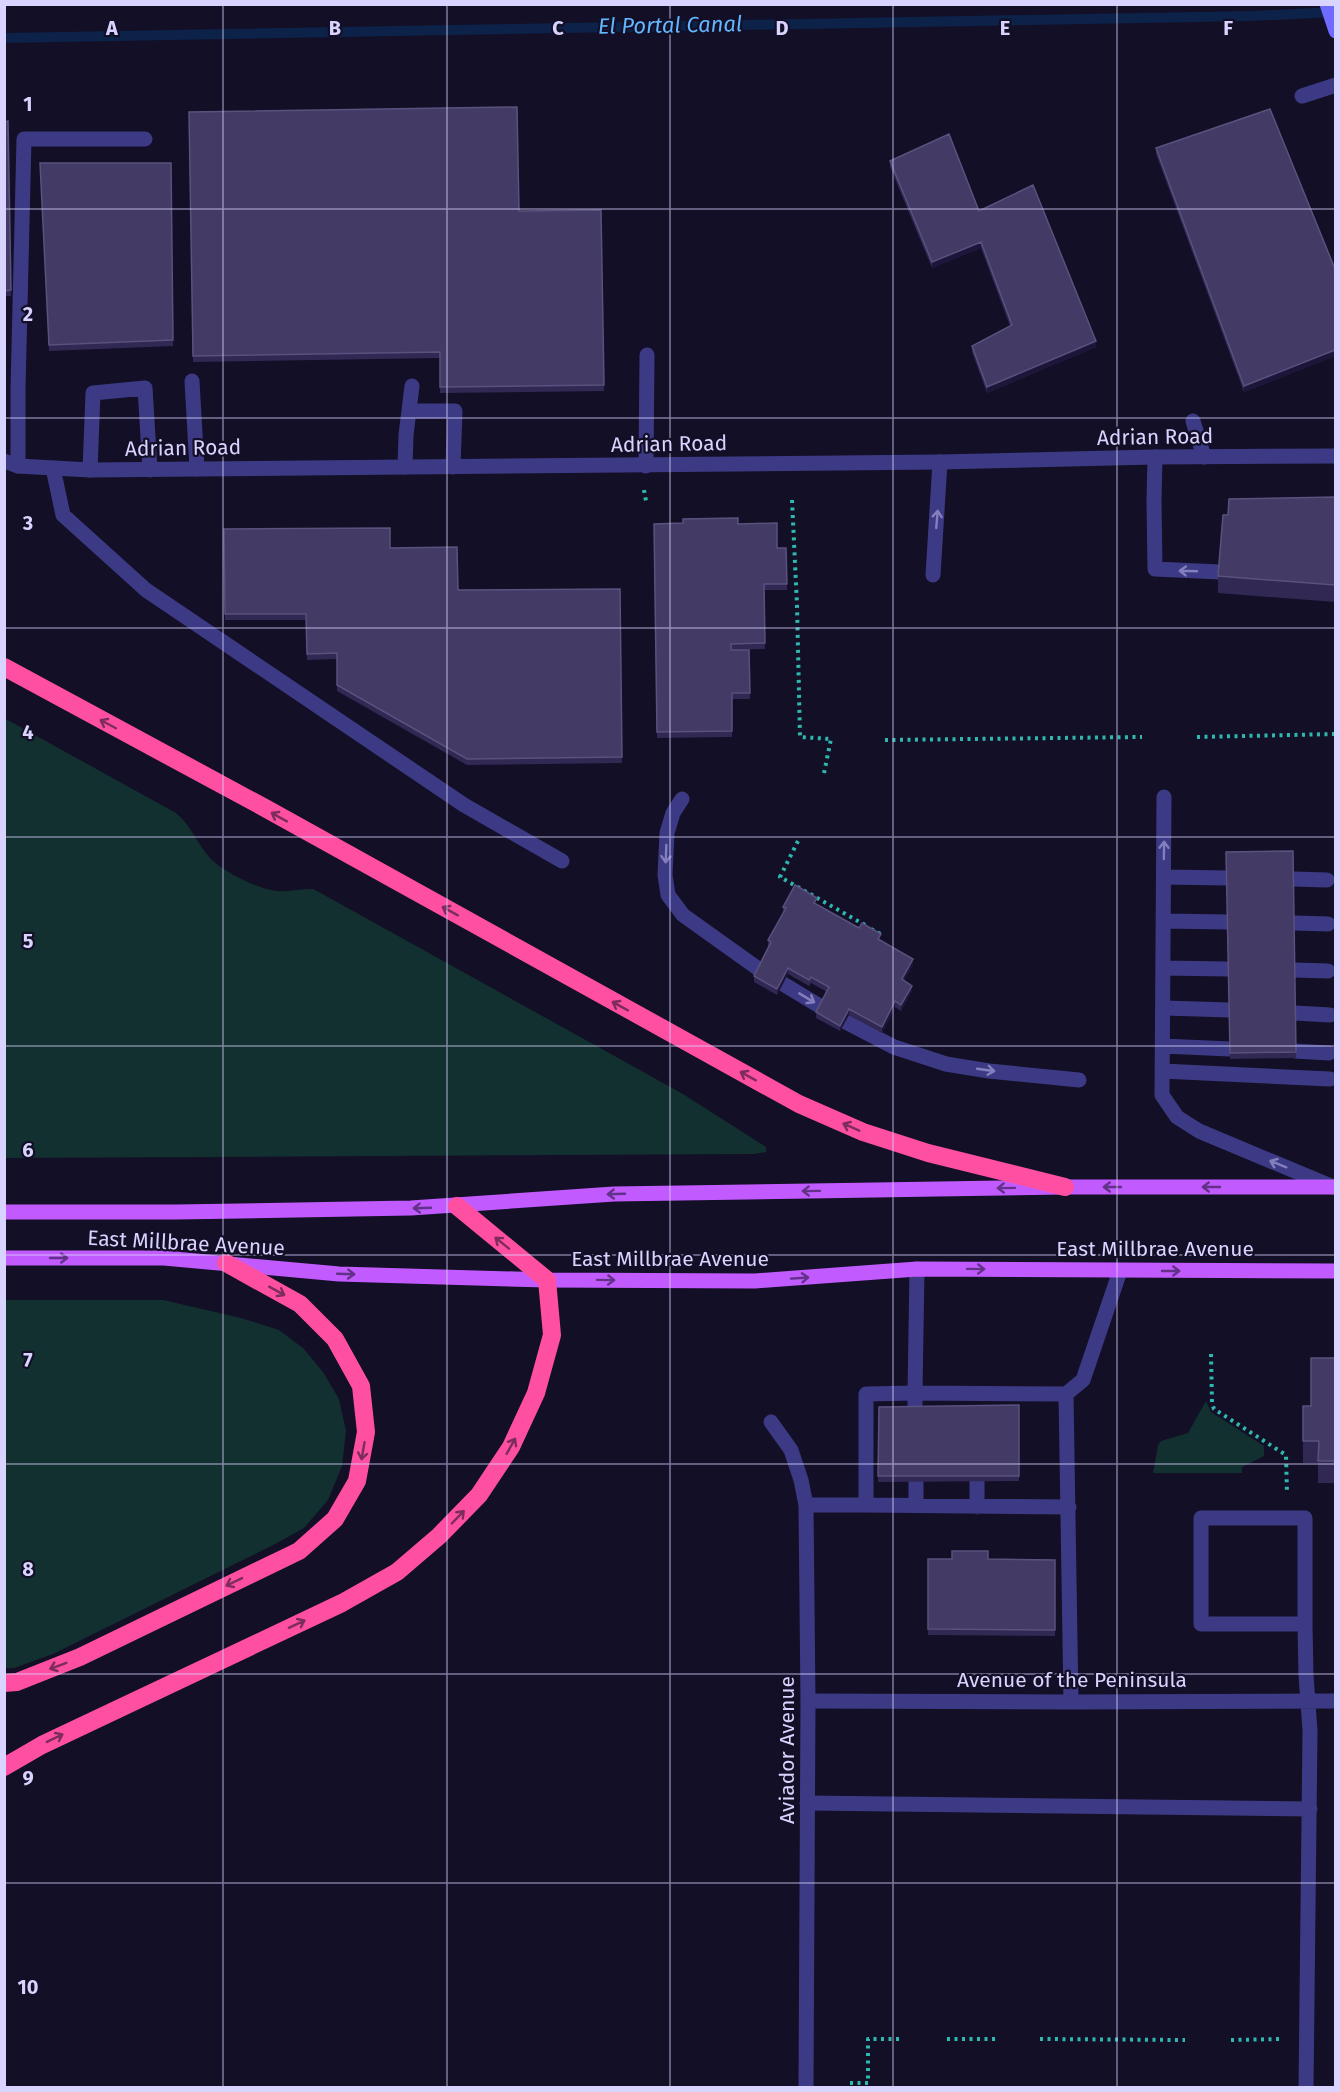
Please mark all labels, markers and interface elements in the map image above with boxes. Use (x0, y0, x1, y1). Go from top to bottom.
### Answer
water label: El Portal Canal (598, 10, 742, 40)
text: A (105, 16, 119, 40)
text: B (329, 16, 341, 40)
text: C (552, 16, 564, 40)
text: D (775, 16, 789, 40)
text: E (1000, 16, 1010, 40)
text: F (1223, 16, 1233, 40)
text: 1 (23, 92, 33, 116)
text: 2 (23, 302, 33, 326)
street label: Adrian Road (1097, 423, 1213, 451)
street label: Adrian Road (611, 430, 727, 458)
street label: Adrian Road (125, 434, 241, 462)
one-way arrow (932, 509, 943, 529)
text: 3 (22, 511, 33, 535)
one-way arrow (1178, 565, 1198, 576)
one-way arrow (100, 718, 117, 730)
text: 4 (22, 720, 34, 744)
one-way arrow (271, 811, 289, 822)
one-way arrow (1158, 840, 1170, 860)
one-way arrow (661, 843, 672, 863)
one-way arrow (442, 905, 459, 917)
text: 5 (23, 929, 34, 953)
one-way arrow (798, 993, 815, 1005)
one-way arrow (612, 1000, 630, 1011)
one-way arrow (976, 1065, 996, 1076)
one-way arrow (740, 1070, 757, 1082)
one-way arrow (843, 1121, 861, 1132)
text: 6 (22, 1138, 34, 1162)
one-way arrow (1270, 1158, 1288, 1169)
one-way arrow (1102, 1181, 1122, 1193)
one-way arrow (1202, 1181, 1222, 1193)
one-way arrow (997, 1182, 1017, 1194)
one-way arrow (802, 1185, 822, 1196)
one-way arrow (607, 1188, 627, 1199)
one-way arrow (412, 1202, 432, 1213)
street label: East Millbrae Avenue (87, 1225, 285, 1261)
one-way arrow (495, 1236, 510, 1250)
street label: East Millbrae Avenue (1056, 1236, 1254, 1262)
street label: East Millbrae Avenue (571, 1246, 769, 1272)
one-way arrow (48, 1252, 68, 1264)
one-way arrow (965, 1264, 985, 1275)
one-way arrow (1160, 1265, 1180, 1277)
one-way arrow (336, 1269, 356, 1280)
one-way arrow (790, 1272, 810, 1283)
one-way arrow (595, 1274, 615, 1286)
one-way arrow (268, 1285, 285, 1297)
text: 7 (23, 1348, 33, 1372)
one-way arrow (506, 1437, 517, 1455)
one-way arrow (357, 1440, 368, 1460)
one-way arrow (451, 1510, 465, 1525)
text: 8 (22, 1557, 34, 1581)
one-way arrow (226, 1577, 244, 1589)
one-way arrow (287, 1618, 305, 1630)
one-way arrow (49, 1661, 68, 1672)
street label: Avenue of the Peninsula (957, 1667, 1187, 1693)
street label: Aviador Avenue (774, 1676, 800, 1824)
one-way arrow (46, 1732, 64, 1744)
text: 9 (22, 1766, 34, 1790)
text: 10 (18, 1975, 38, 1999)

